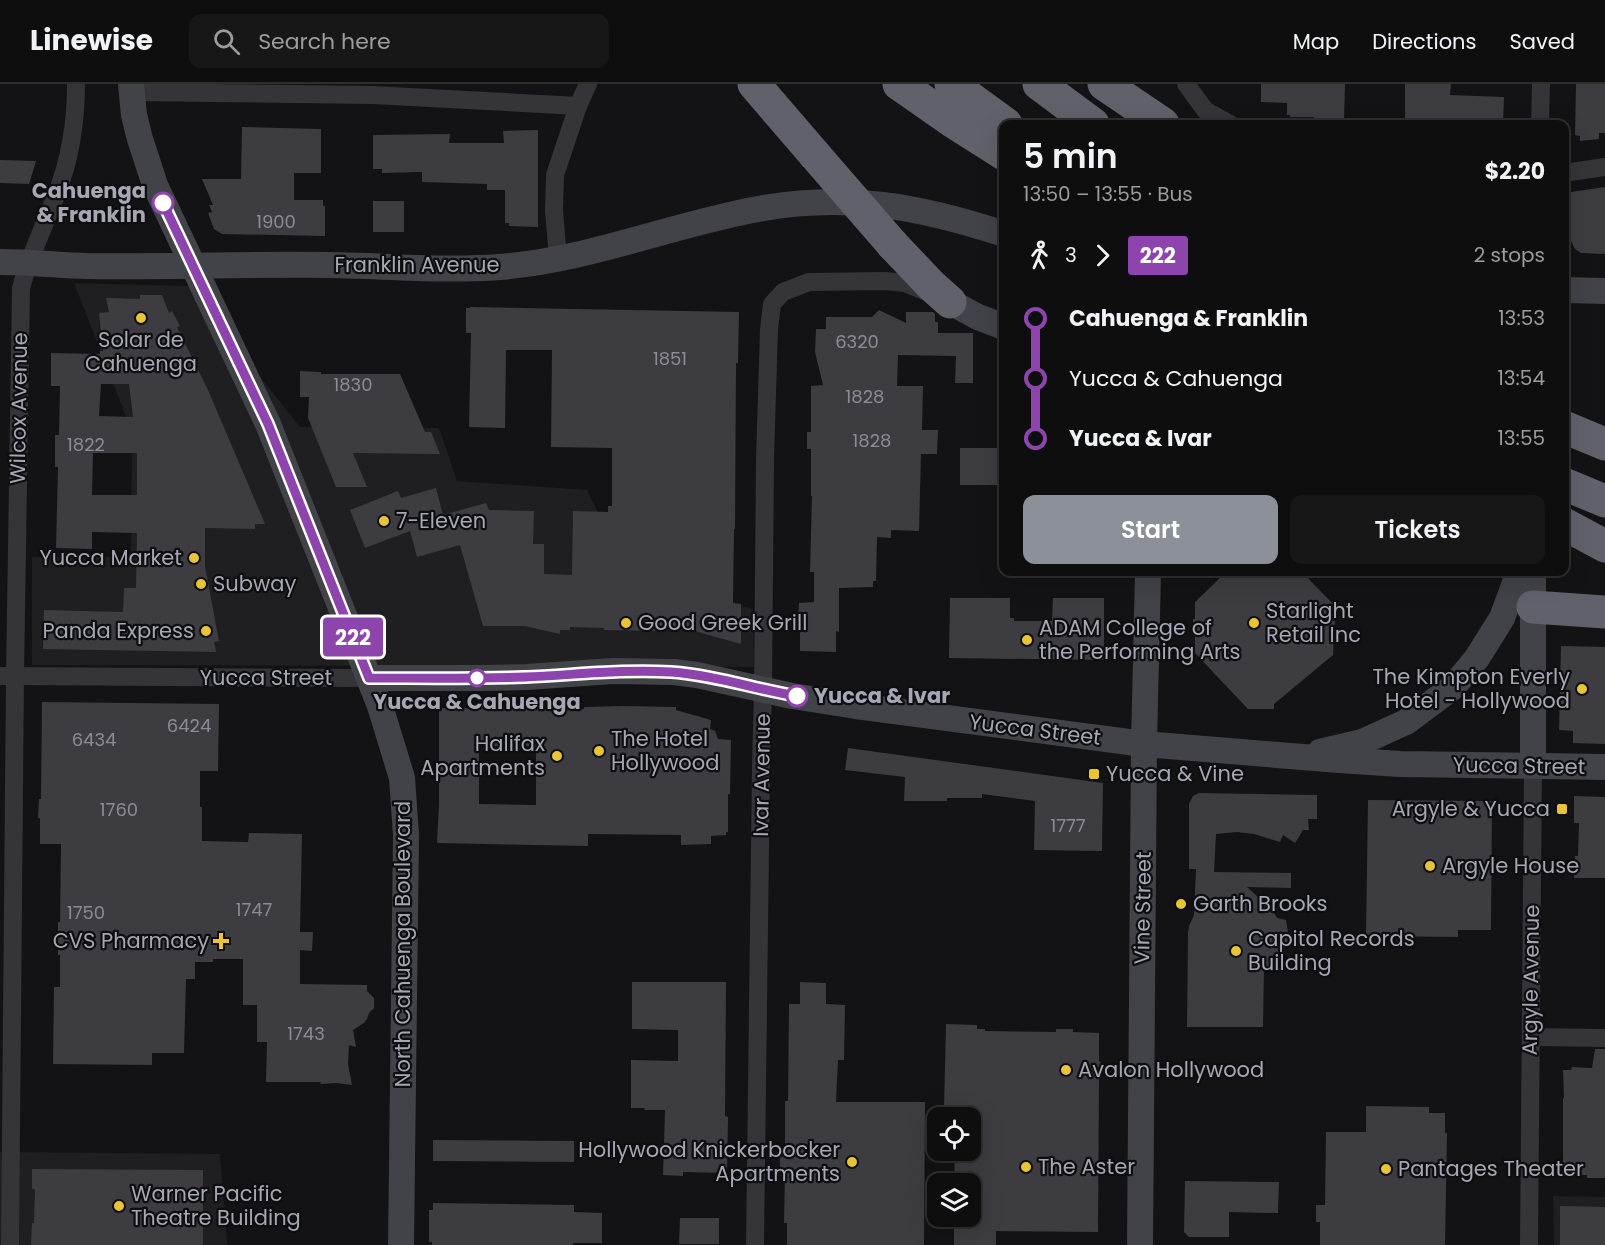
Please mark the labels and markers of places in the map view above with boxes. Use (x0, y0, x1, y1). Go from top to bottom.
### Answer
place label: Cahuenga & Franklin (32, 176, 146, 229)
marker: Cahuenga & Franklin (152, 192, 174, 214)
marker: Solar de Cahuenga (134, 311, 148, 325)
place label: Solar de Cahuenga (85, 325, 197, 378)
place label: 7-Eleven (396, 506, 486, 535)
marker: 7-Eleven (377, 514, 391, 528)
place label: Yucca Market (39, 543, 182, 572)
marker: Yucca Market (187, 551, 201, 565)
place label: Subway (213, 569, 296, 598)
marker: Subway (194, 577, 208, 591)
place label: Starlight Retail Inc (1266, 596, 1361, 649)
place label: Good Greek Grill (638, 608, 807, 637)
place label: ADAM College of the Performing Arts (1039, 613, 1241, 666)
place label: Panda Express (42, 616, 194, 645)
marker: Good Greek Grill (619, 616, 633, 630)
marker: Starlight Retail Inc (1247, 616, 1261, 630)
marker: Panda Express (199, 624, 213, 638)
marker: ADAM College of the Performing Arts (1020, 633, 1034, 647)
place label: The Kimpton Everly Hotel - Hollywood (1372, 662, 1570, 715)
marker: Yucca & Cahuenga (468, 669, 486, 687)
place label: Yucca & Ivar (814, 681, 950, 710)
marker: The Kimpton Everly Hotel - Hollywood (1575, 682, 1589, 696)
marker: Yucca & Ivar (786, 685, 808, 707)
place label: Yucca & Cahuenga (373, 687, 581, 716)
place label: The Hotel Hollywood (611, 724, 719, 777)
place label: Halifax Apartments (420, 729, 545, 782)
marker: The Hotel Hollywood (592, 744, 606, 758)
marker: Halifax Apartments (550, 749, 564, 763)
place label: Yucca & Vine (1106, 759, 1244, 788)
marker: Yucca & Vine (1087, 767, 1101, 781)
place label: Argyle & Yucca (1392, 794, 1550, 823)
marker: Argyle & Yucca (1555, 802, 1569, 816)
place label: Argyle House (1442, 851, 1579, 880)
marker: Argyle House (1423, 859, 1437, 873)
place label: Garth Brooks (1193, 889, 1327, 918)
marker: Garth Brooks (1174, 897, 1188, 911)
place label: Capitol Records Building (1248, 924, 1415, 977)
place label: CVS Pharmacy (53, 926, 209, 955)
marker: CVS Pharmacy (214, 934, 228, 948)
marker: Capitol Records Building (1229, 944, 1243, 958)
place label: Avalon Hollywood (1078, 1055, 1264, 1084)
marker: Avalon Hollywood (1059, 1063, 1073, 1077)
place label: Hollywood Knickerbocker Apartments (578, 1135, 840, 1188)
place label: The Aster (1038, 1152, 1135, 1181)
place label: Pantages Theater (1398, 1154, 1584, 1183)
marker: Hollywood Knickerbocker Apartments (845, 1155, 859, 1169)
marker: The Aster (1019, 1160, 1033, 1174)
marker: Pantages Theater (1379, 1162, 1393, 1176)
place label: Warner Pacific Theatre Building (131, 1179, 301, 1232)
marker: Warner Pacific Theatre Building (112, 1199, 126, 1213)

